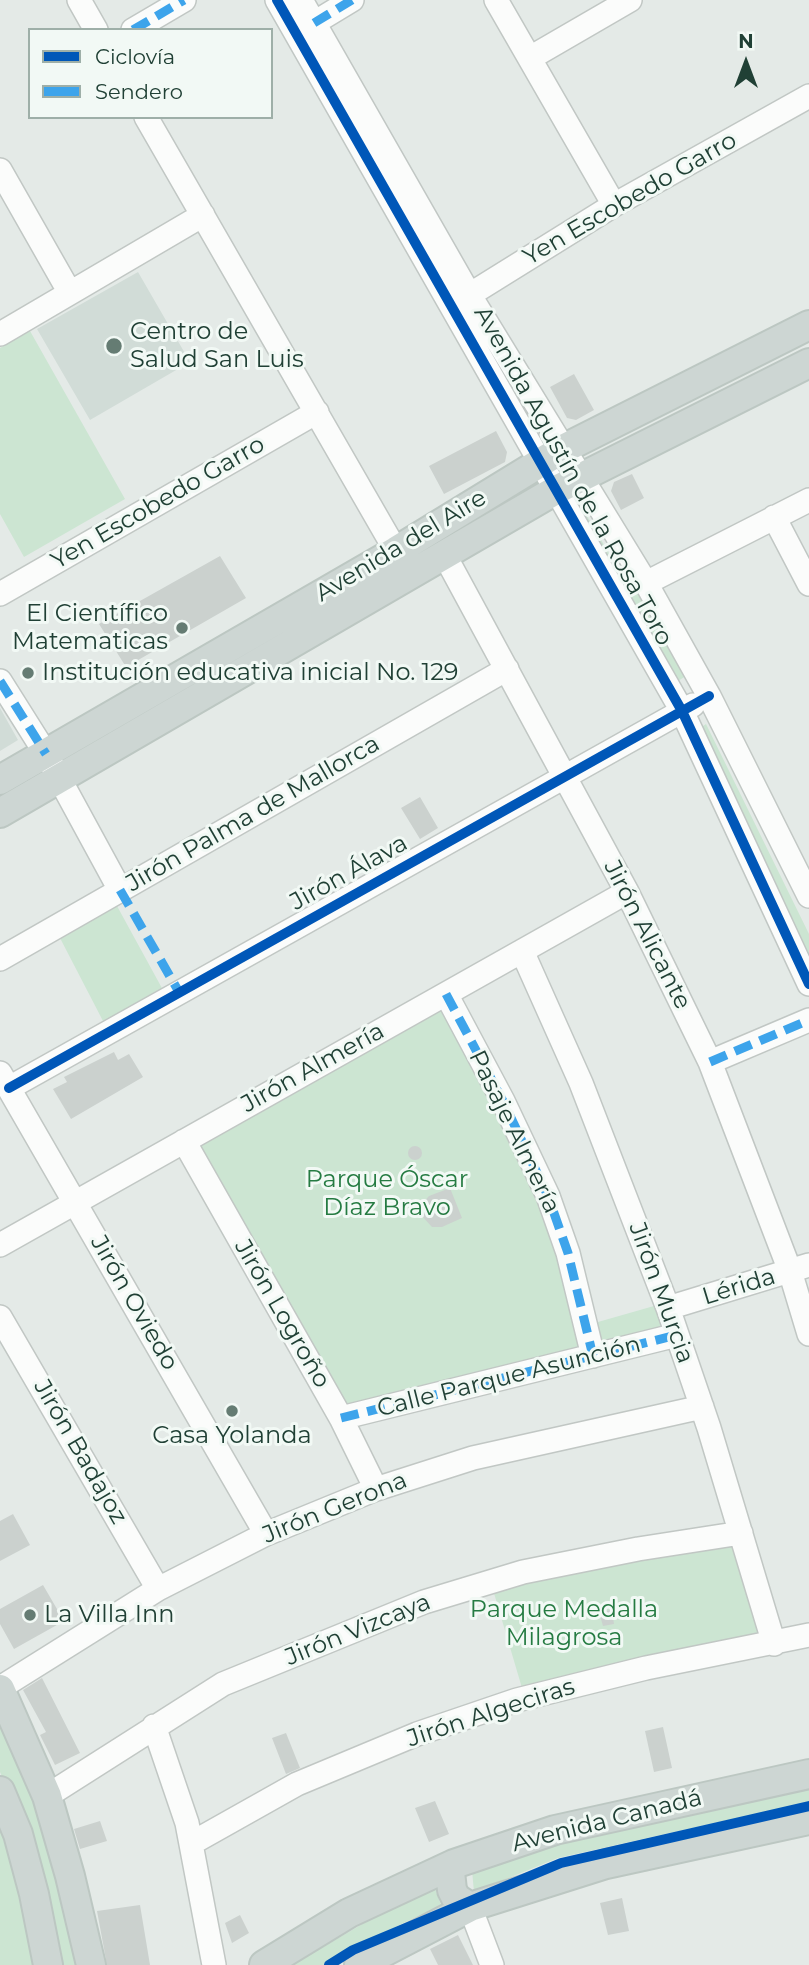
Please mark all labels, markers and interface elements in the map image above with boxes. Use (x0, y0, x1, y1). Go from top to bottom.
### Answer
legend (28, 28, 273, 119)
north arrow (711, 28, 781, 98)
text: N (738, 30, 754, 53)
text: Ciclovía (95, 44, 175, 69)
text: Sendero (95, 79, 183, 104)
street label: Yen Escobedo Garro (518, 126, 742, 272)
street label: Avenida Agustín de la Rosa Toro (467, 301, 679, 651)
place label: Centro de Salud San Luis (130, 318, 304, 374)
marker: Centro de Salud San Luis (104, 336, 124, 356)
street label: Yen Escobedo Garro (46, 430, 270, 576)
street label: Avenida del Aire (310, 484, 492, 608)
place label: El Científico Matematicas (12, 600, 168, 656)
marker: El Científico Matematicas (174, 620, 190, 636)
place label: Institución educativa inicial No. 129 (42, 659, 458, 687)
marker: Institución educativa inicial No. 129 (20, 665, 36, 681)
street label: Jirón Palma de Mallorca (121, 730, 385, 898)
street label: Jirón Álava (285, 829, 413, 917)
street label: Jirón Alicante (597, 856, 697, 1014)
street label: Jirón Almería (236, 1017, 390, 1119)
street label: Pasaje Almería (462, 1046, 566, 1218)
park label: Parque Óscar Díaz Bravo (306, 1166, 468, 1222)
street label: Jirón Murcia (622, 1219, 700, 1367)
street label: Jirón Oviedo (84, 1231, 184, 1375)
street label: Jirón Logroño (228, 1235, 336, 1393)
street label: Lérida (699, 1262, 779, 1312)
street label: Calle Parque Asunción (374, 1330, 644, 1424)
street label: Jirón Badajoz (27, 1375, 133, 1529)
marker: Casa Yolanda (224, 1403, 240, 1419)
place label: Casa Yolanda (152, 1422, 312, 1450)
street label: Jirón Gerona (259, 1466, 411, 1550)
street label: Jirón Vizcaya (281, 1588, 435, 1672)
park label: Parque Medalla Milagrosa (470, 1596, 658, 1652)
place label: La Villa Inn (44, 1601, 174, 1629)
marker: La Villa Inn (22, 1607, 38, 1623)
street label: Jirón Algeciras (404, 1672, 578, 1754)
street label: Avenida Canadá (509, 1783, 705, 1859)

